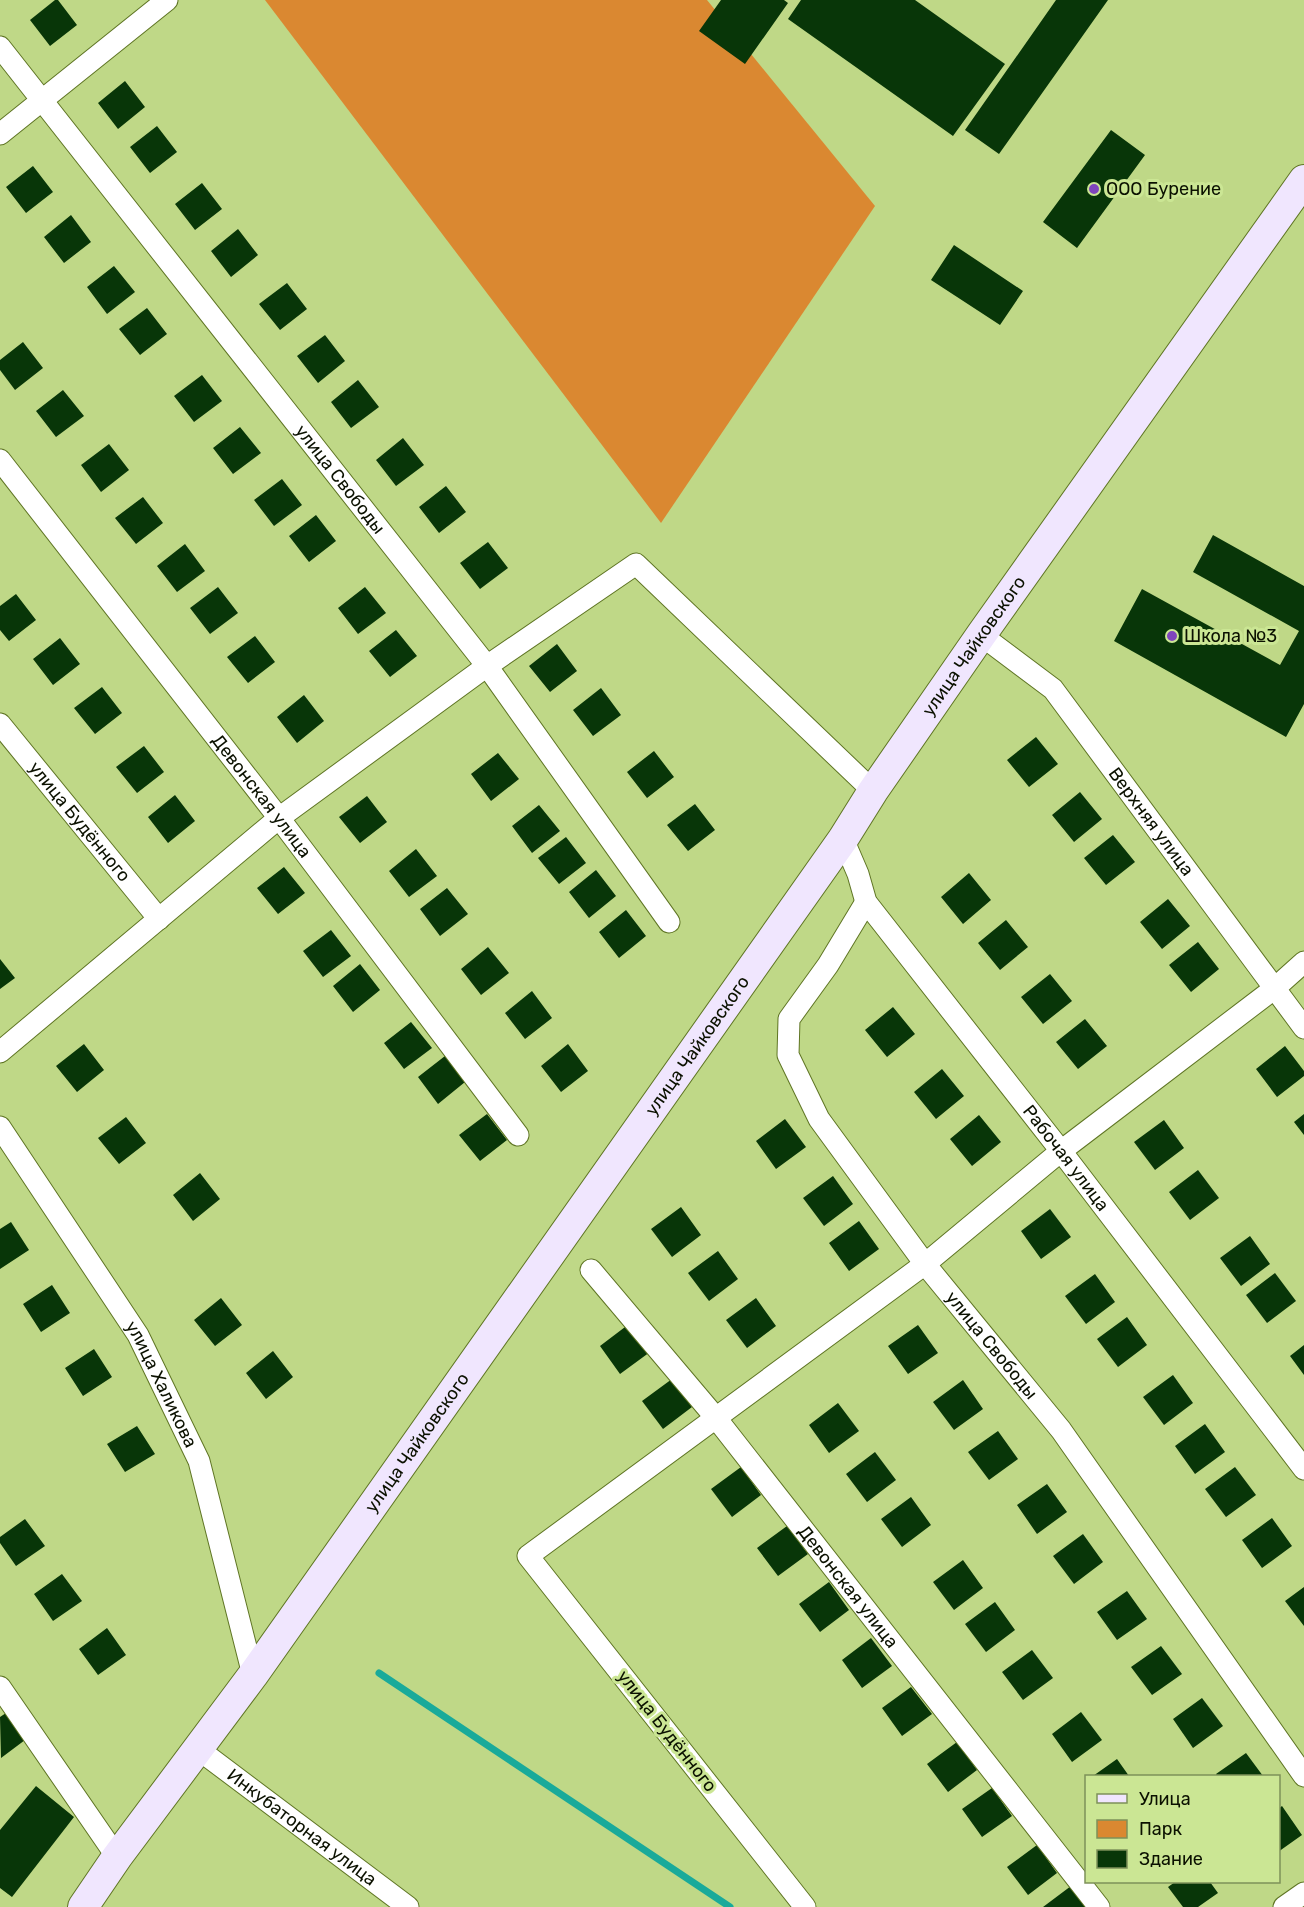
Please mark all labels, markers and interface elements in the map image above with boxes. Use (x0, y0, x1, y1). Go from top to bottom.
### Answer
place label: ООО Бурение (1106, 178, 1221, 200)
marker: ООО Бурение (1087, 182, 1101, 196)
street label: улица Свободы (290, 420, 390, 538)
street label: улица Чайковского (917, 572, 1030, 720)
place label: Школа №3 (1184, 625, 1277, 647)
marker: Школа №3 (1165, 629, 1179, 643)
street label: Девонская улица (207, 730, 316, 862)
street label: улица Будённого (24, 757, 135, 886)
street label: Верхняя улица (1104, 763, 1199, 880)
street label: улица Чайковского (640, 971, 754, 1120)
street label: Рабочая улица (1018, 1100, 1114, 1215)
street label: улица Свободы (941, 1287, 1042, 1404)
street label: улица Халикова (121, 1316, 202, 1451)
street label: улица Чайковского (360, 1369, 474, 1517)
street label: Девонская улица (793, 1521, 903, 1652)
street label: улица Будённого (613, 1666, 721, 1796)
street label: Инкубаторная улица (223, 1764, 381, 1891)
legend (1085, 1775, 1280, 1883)
text: Улица (1139, 1788, 1191, 1810)
text: Парк (1139, 1818, 1183, 1840)
text: Здание (1139, 1848, 1203, 1870)

